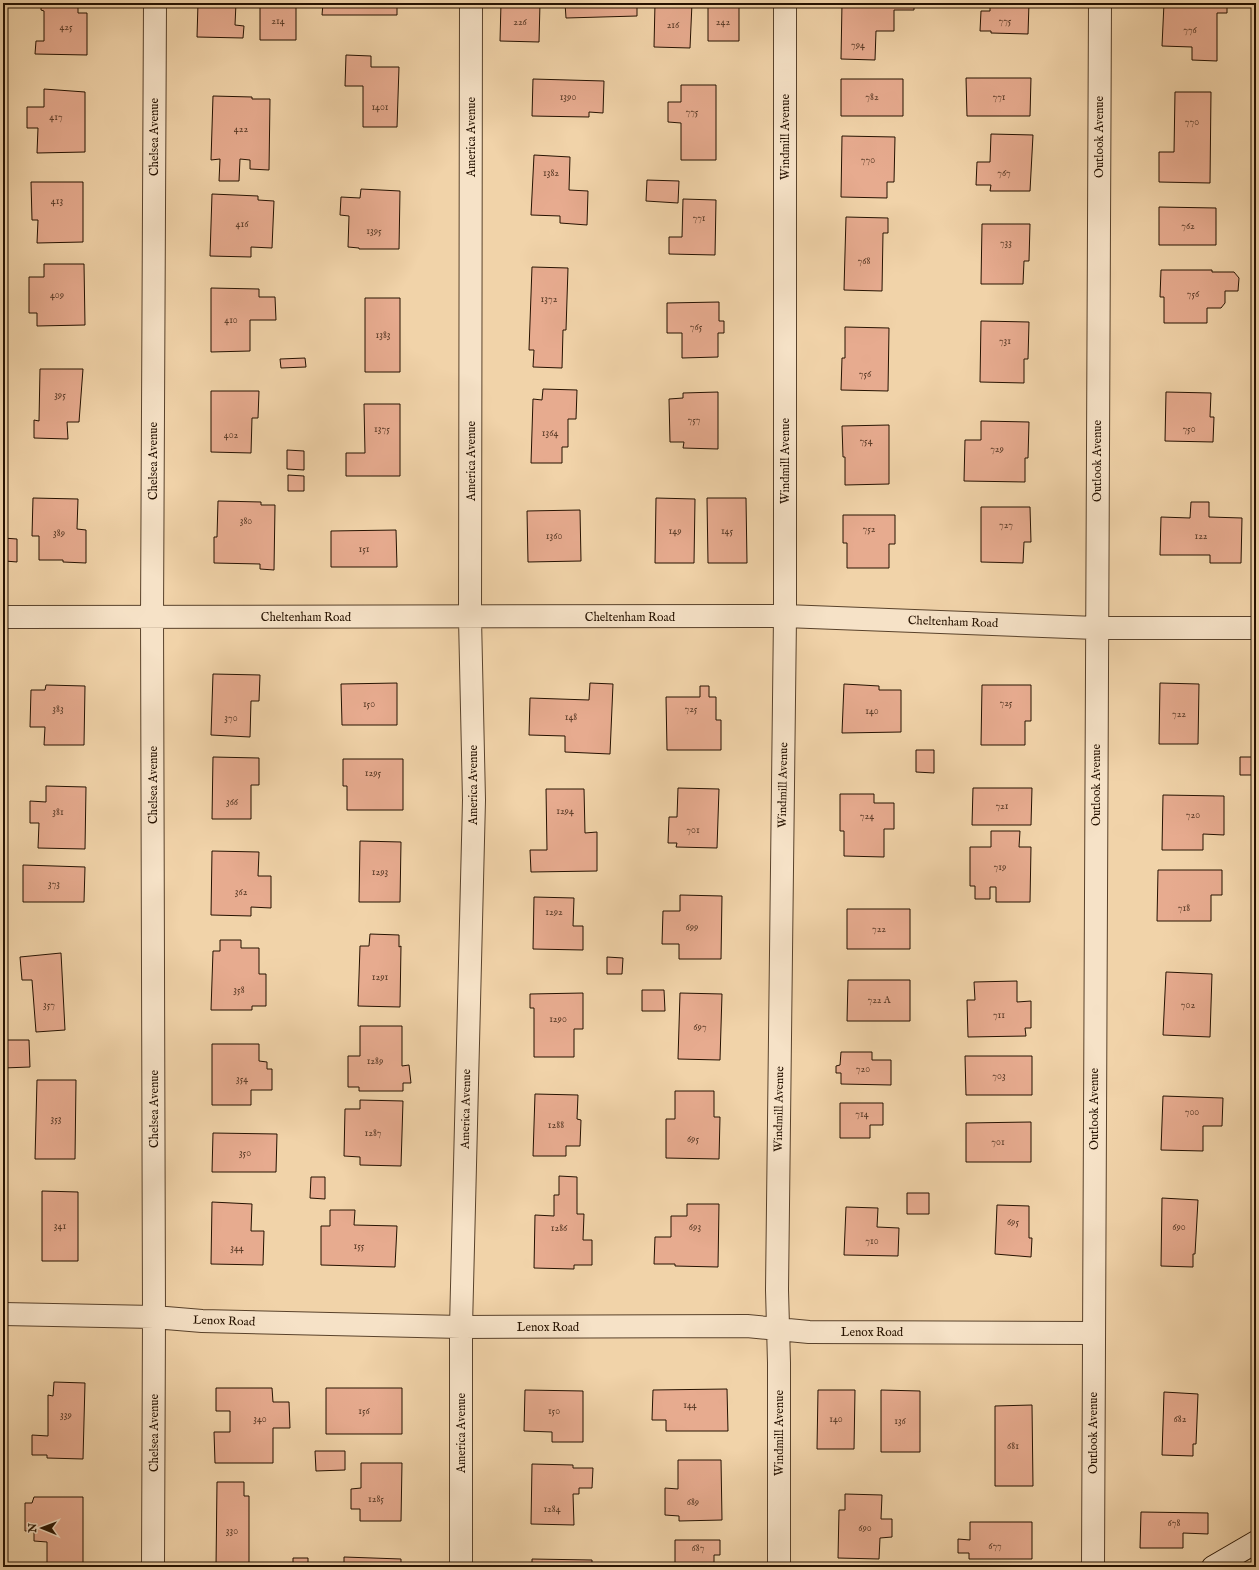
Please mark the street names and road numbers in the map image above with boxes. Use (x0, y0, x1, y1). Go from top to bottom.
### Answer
street label: Windmill Avenue (778, 94, 793, 180)
street label: Outlook Avenue (1092, 95, 1107, 178)
street label: America Avenue (464, 96, 479, 178)
street label: Chelsea Avenue (147, 98, 162, 176)
street label: Windmill Avenue (778, 418, 793, 504)
street label: Outlook Avenue (1090, 419, 1105, 502)
street label: America Avenue (464, 420, 479, 502)
street label: Chelsea Avenue (146, 422, 161, 500)
street label: Cheltenham Road (261, 610, 352, 625)
street label: Cheltenham Road (585, 610, 676, 625)
street label: Cheltenham Road (908, 613, 999, 631)
street label: Windmill Avenue (775, 741, 791, 828)
street label: Outlook Avenue (1089, 743, 1104, 826)
street label: America Avenue (466, 744, 481, 826)
street label: Chelsea Avenue (146, 746, 161, 824)
street label: Windmill Avenue (771, 1065, 787, 1152)
street label: Outlook Avenue (1087, 1067, 1102, 1150)
street label: America Avenue (458, 1068, 474, 1150)
street label: Chelsea Avenue (147, 1070, 162, 1148)
street label: Lenox Road (193, 1312, 256, 1330)
street label: Lenox Road (517, 1320, 580, 1335)
street label: Lenox Road (841, 1325, 904, 1340)
street label: Windmill Avenue (772, 1390, 787, 1476)
street label: Outlook Avenue (1086, 1391, 1101, 1474)
street label: America Avenue (454, 1392, 469, 1474)
street label: Chelsea Avenue (147, 1394, 162, 1472)

